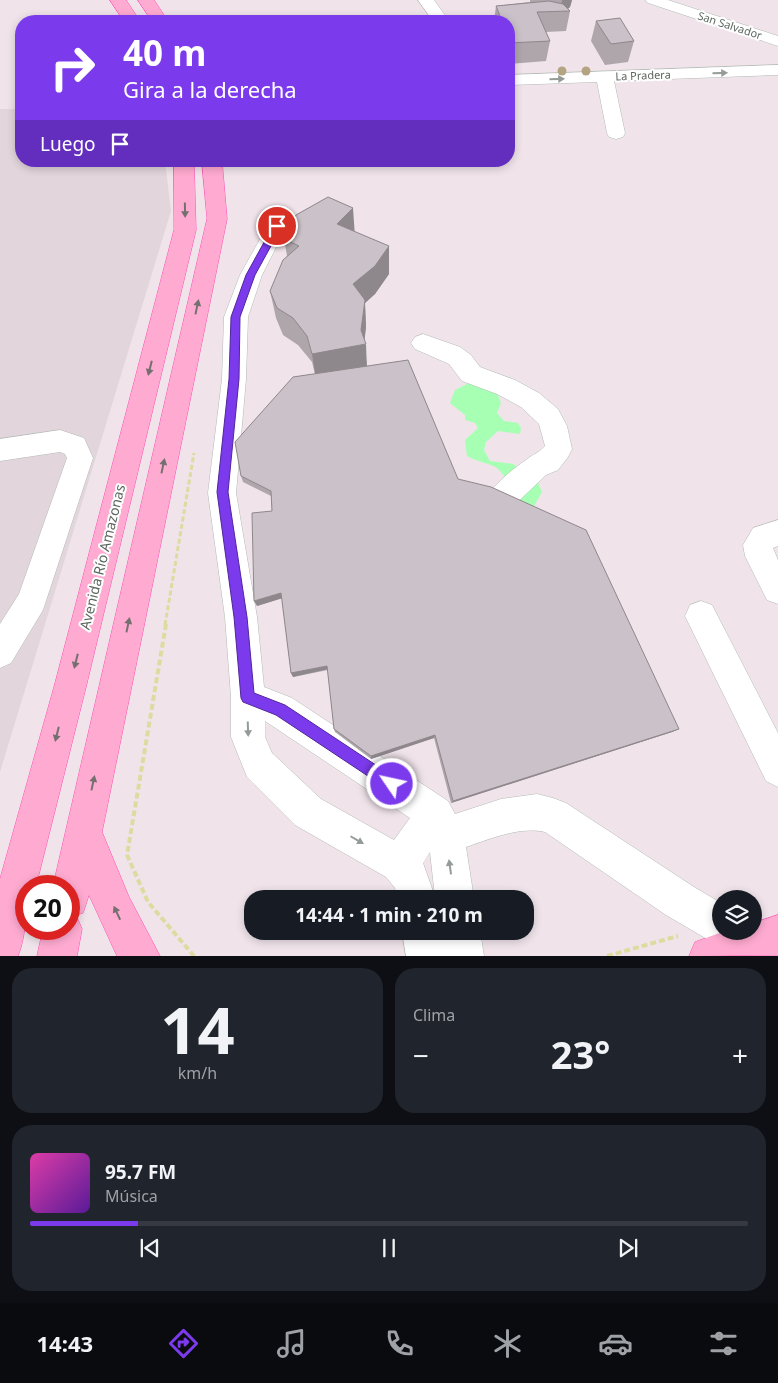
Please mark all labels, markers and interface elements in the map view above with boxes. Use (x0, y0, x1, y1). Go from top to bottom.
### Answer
street label: San Salvador (696, 8, 764, 43)
text: 40 m (123, 29, 206, 76)
icon: right (40, 35, 105, 100)
street label: La Pradera (615, 67, 671, 83)
one-way arrow (712, 68, 728, 76)
text: Gira a la derecha (123, 74, 297, 104)
one-way arrow (550, 74, 566, 82)
icon: arrive (106, 130, 134, 158)
text: Luego (40, 131, 96, 157)
one-way arrow (181, 202, 189, 218)
pin (256, 205, 298, 247)
icon: arrive (263, 212, 291, 240)
one-way arrow (194, 299, 202, 315)
one-way arrow (146, 361, 154, 376)
one-way arrow (159, 457, 167, 473)
street label: Avenida Río Amazonas (75, 482, 129, 632)
one-way arrow (124, 617, 132, 632)
one-way arrow (72, 654, 80, 669)
one-way arrow (245, 721, 253, 737)
one-way arrow (53, 726, 61, 741)
position arrow (365, 757, 417, 809)
one-way arrow (90, 775, 98, 791)
one-way arrow (350, 836, 365, 844)
one-way arrow (446, 858, 454, 874)
speed limit sign: 20 (15, 875, 80, 940)
map controls (712, 890, 762, 940)
button: layers (712, 890, 762, 940)
text: 14:44 · 1 min · 210 m (295, 902, 483, 928)
one-way arrow (112, 906, 120, 920)
text: 14 (160, 985, 235, 1073)
text: Clima (413, 1004, 455, 1026)
text: 23° (551, 1028, 610, 1080)
text: − (413, 1036, 429, 1074)
text: + (732, 1036, 748, 1074)
text: km/h (178, 1062, 217, 1084)
text: 95.7 FM (105, 1159, 176, 1185)
text: Música (105, 1185, 158, 1207)
icon: previous (136, 1234, 164, 1262)
icon: pause (375, 1234, 403, 1262)
icon: next (614, 1234, 642, 1262)
icon: directions (166, 1326, 201, 1361)
icon: music (274, 1326, 309, 1361)
icon: phone (382, 1326, 417, 1361)
icon: climate (490, 1326, 525, 1361)
icon: car (598, 1326, 633, 1361)
icon: filters (706, 1326, 741, 1361)
text: 14:43 (37, 1328, 93, 1358)

